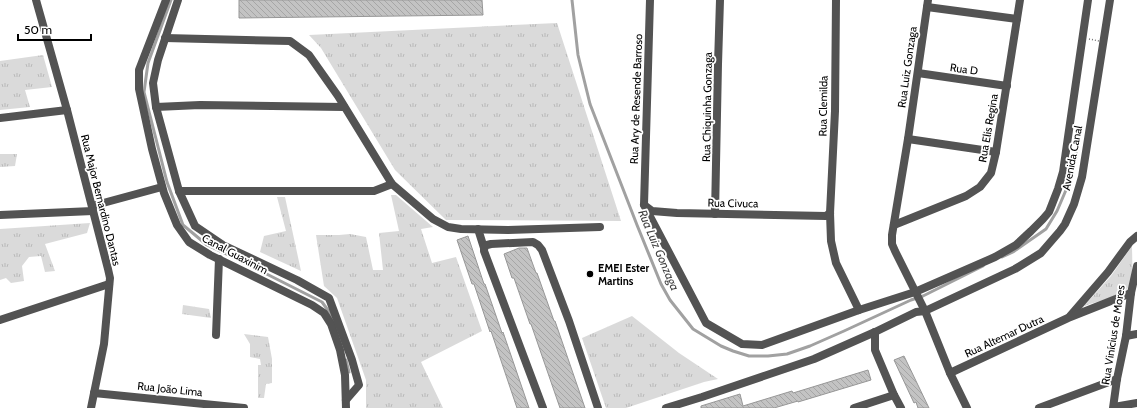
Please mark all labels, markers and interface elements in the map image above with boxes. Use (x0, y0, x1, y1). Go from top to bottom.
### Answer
scale bar (18, 16, 91, 42)
text: 50 m (24, 22, 52, 37)
street label: Rua Luiz Gonzaga (894, 25, 920, 109)
street label: Rua Ary de Resende Barroso (627, 34, 645, 164)
street label: Rua Chiquinha Gonzaga (699, 51, 715, 162)
street label: Rua D (949, 60, 979, 78)
street label: Rua Clemilda (815, 75, 831, 137)
street label: Rua Elis Regina (975, 92, 1001, 163)
street label: Avenida Canal (1059, 124, 1085, 192)
street label: Rua Major Bernardino Dantas (78, 133, 124, 268)
street label: Rua Civuca (707, 196, 759, 210)
water label: Rua Luiz Gonzaga (635, 207, 683, 293)
street label: Canal Guaxinim (200, 231, 271, 277)
place label: EMEI Ester Martins (598, 261, 650, 288)
marker: EMEI Ester Martins (585, 269, 595, 279)
street label: Rua Vinícius de Mores (1098, 284, 1128, 386)
street label: Rua Altemar Dutra (962, 311, 1046, 360)
street label: Rua João Lima (137, 379, 204, 399)

